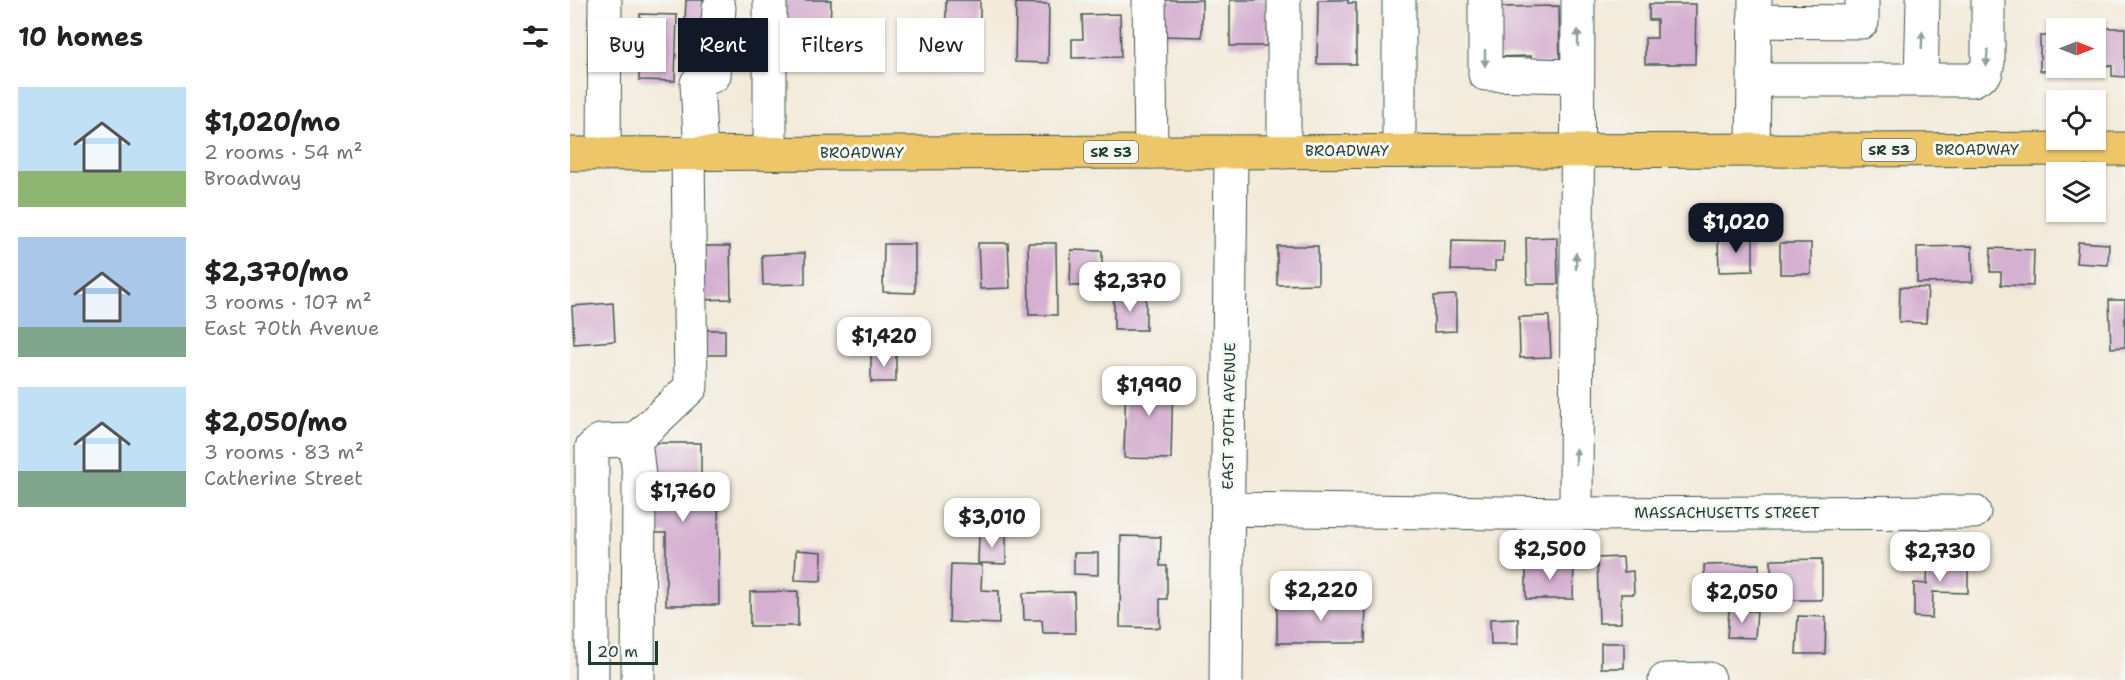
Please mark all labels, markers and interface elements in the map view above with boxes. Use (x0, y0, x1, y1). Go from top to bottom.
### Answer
chip: Buy (588, 18, 666, 72)
chip: Rent (678, 18, 768, 72)
chip: Filters (780, 18, 885, 72)
chip: New (897, 18, 984, 72)
north arrow (2046, 18, 2106, 78)
map controls (2046, 18, 2106, 222)
text: 10 homes (18, 19, 143, 54)
icon: filters (519, 20, 552, 53)
one-way arrow (1573, 28, 1583, 47)
one-way arrow (1917, 31, 1926, 50)
one-way arrow (1480, 49, 1490, 68)
one-way arrow (1983, 49, 1992, 68)
button: locate (2046, 90, 2106, 150)
text: $1,020/mo (204, 104, 341, 139)
icon: home (66, 111, 138, 183)
text: 2 rooms · 54 m² (204, 139, 363, 165)
road number: SR 53 (1862, 139, 1916, 161)
street label: BROADWAY (1935, 140, 2019, 160)
road number: SR 53 (1084, 141, 1138, 163)
street label: BROADWAY (1305, 141, 1389, 161)
street label: BROADWAY (820, 143, 904, 163)
button: layers (2046, 162, 2106, 222)
text: Broadway (204, 165, 302, 191)
pin: $1,020 (1687, 203, 1785, 254)
text: $1,020 (1702, 209, 1770, 235)
one-way arrow (1571, 251, 1581, 270)
text: $2,370/mo (204, 254, 349, 289)
icon: home (66, 261, 138, 333)
pin: $2,370 (1081, 262, 1179, 313)
text: $2,370 (1093, 268, 1167, 294)
text: 3 rooms · 107 m² (204, 289, 372, 315)
text: East 70th Avenue (204, 315, 379, 341)
pin: $1,420 (835, 317, 933, 368)
text: $1,420 (851, 323, 917, 349)
street label: EAST 70TH AVENUE (1218, 342, 1240, 490)
pin: $1,990 (1100, 366, 1198, 417)
text: $1,990 (1116, 372, 1182, 398)
text: $2,050/mo (204, 404, 348, 439)
icon: home (66, 411, 138, 483)
text: 3 rooms · 83 m² (204, 439, 364, 465)
one-way arrow (1571, 446, 1581, 465)
text: Catherine Street (204, 465, 363, 491)
pin: $1,760 (634, 472, 732, 523)
text: $1,760 (650, 478, 716, 504)
pin: $3,010 (943, 498, 1041, 549)
street label: MASSACHUSETTS STREET (1634, 503, 1820, 523)
text: $3,010 (958, 504, 1026, 530)
pin: $2,500 (1501, 530, 1599, 581)
pin: $2,730 (1891, 532, 1989, 583)
text: $2,500 (1513, 536, 1587, 562)
text: $2,730 (1904, 538, 1976, 564)
pin: $2,220 (1272, 571, 1370, 622)
pin: $2,050 (1693, 573, 1791, 624)
text: $2,220 (1284, 577, 1358, 603)
text: $2,050 (1706, 579, 1778, 605)
scale bar (588, 638, 658, 666)
text: 20 m (597, 641, 638, 662)

